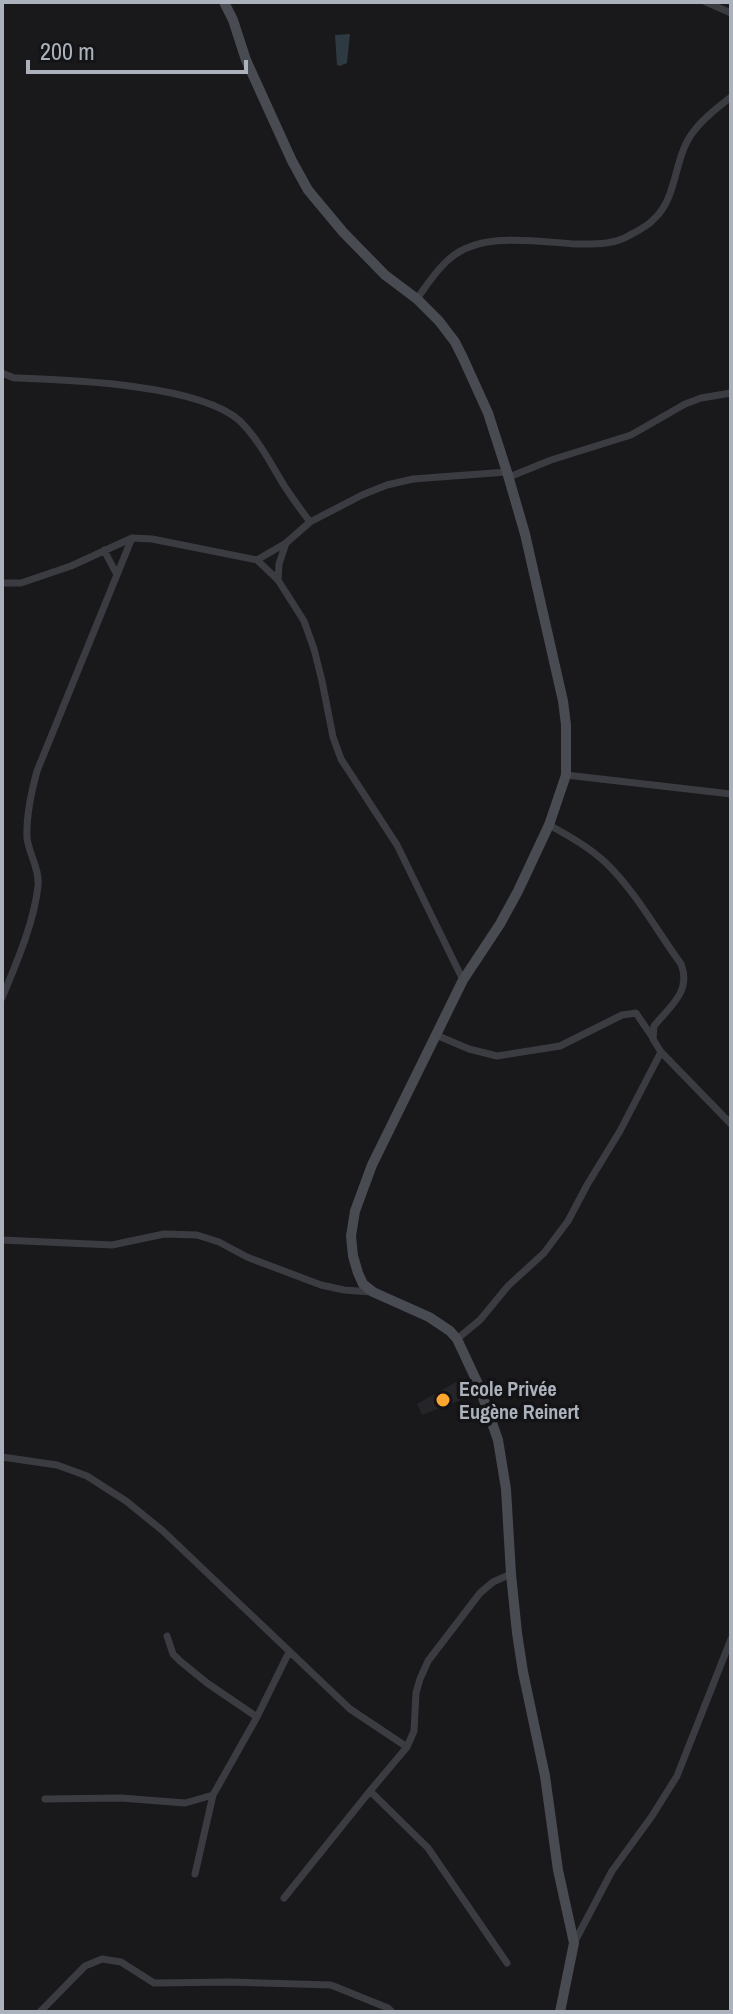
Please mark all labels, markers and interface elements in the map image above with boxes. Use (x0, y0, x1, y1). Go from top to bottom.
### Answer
scale bar (28, 24, 246, 74)
text: 200 m (40, 35, 95, 67)
place label: Ecole Privée Eugène Reinert (459, 1375, 580, 1425)
marker: Ecole Privée Eugène Reinert (434, 1391, 452, 1409)

